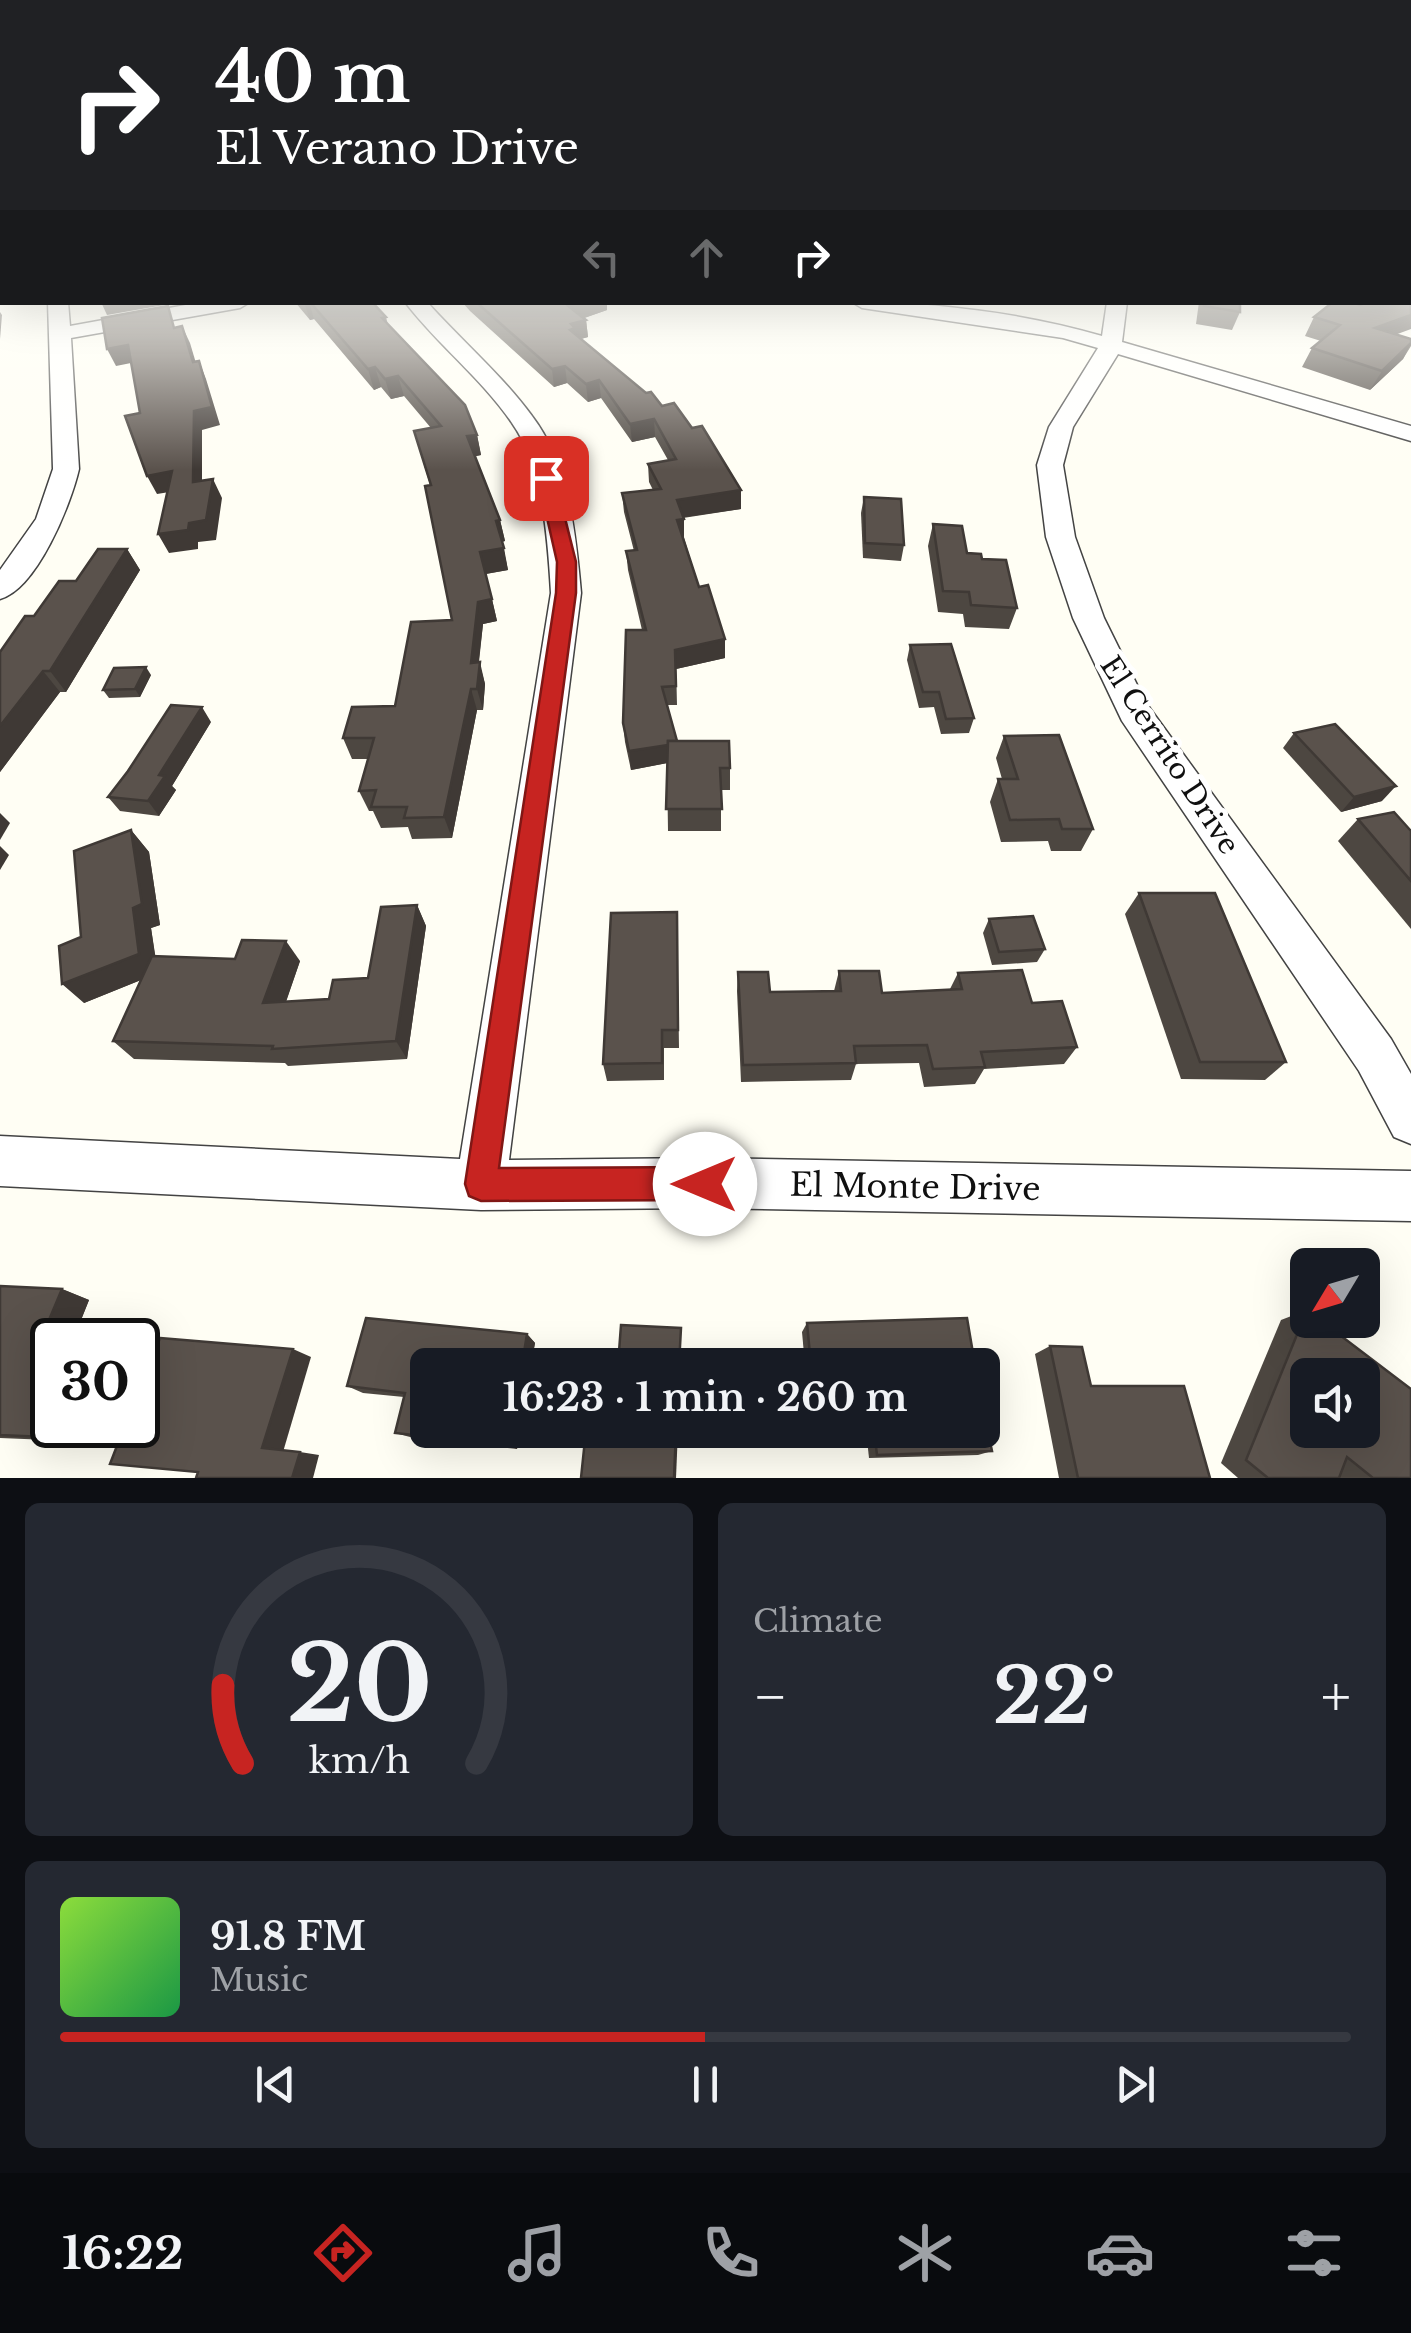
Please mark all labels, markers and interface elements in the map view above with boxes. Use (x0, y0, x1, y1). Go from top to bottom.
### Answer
text: 40 m (215, 34, 410, 121)
icon: right (50, 40, 180, 170)
text: El Verano Drive (215, 120, 579, 176)
icon: left (574, 230, 629, 285)
icon: ahead (679, 230, 734, 285)
icon: right (784, 230, 839, 285)
pin (504, 436, 589, 521)
icon: arrive (519, 451, 574, 506)
street label: El Cerrito Drive (1092, 650, 1247, 861)
position arrow (653, 1132, 757, 1236)
street label: El Monte Drive (789, 1165, 1041, 1209)
north arrow (1290, 1248, 1380, 1338)
map controls (1290, 1248, 1380, 1448)
speed limit sign: 30 (30, 1318, 160, 1448)
button: sound (1290, 1358, 1380, 1448)
text: 16:23 · 1 min · 260 m (503, 1374, 907, 1421)
text: Climate (753, 1601, 882, 1641)
text: 20 (286, 1620, 432, 1749)
text: 22° (993, 1650, 1116, 1743)
text: − (753, 1663, 788, 1731)
text: + (1321, 1663, 1351, 1731)
text: km/h (308, 1738, 410, 1783)
text: 91.8 FM (210, 1913, 366, 1960)
text: Music (210, 1960, 308, 2000)
icon: previous (248, 2057, 303, 2112)
icon: pause (678, 2057, 733, 2112)
icon: next (1108, 2057, 1163, 2112)
icon: directions (308, 2218, 378, 2288)
icon: music (502, 2218, 572, 2288)
icon: phone (696, 2218, 766, 2288)
icon: climate (890, 2218, 960, 2288)
icon: car (1085, 2218, 1155, 2288)
icon: filters (1279, 2218, 1349, 2288)
text: 16:22 (62, 2225, 183, 2281)

